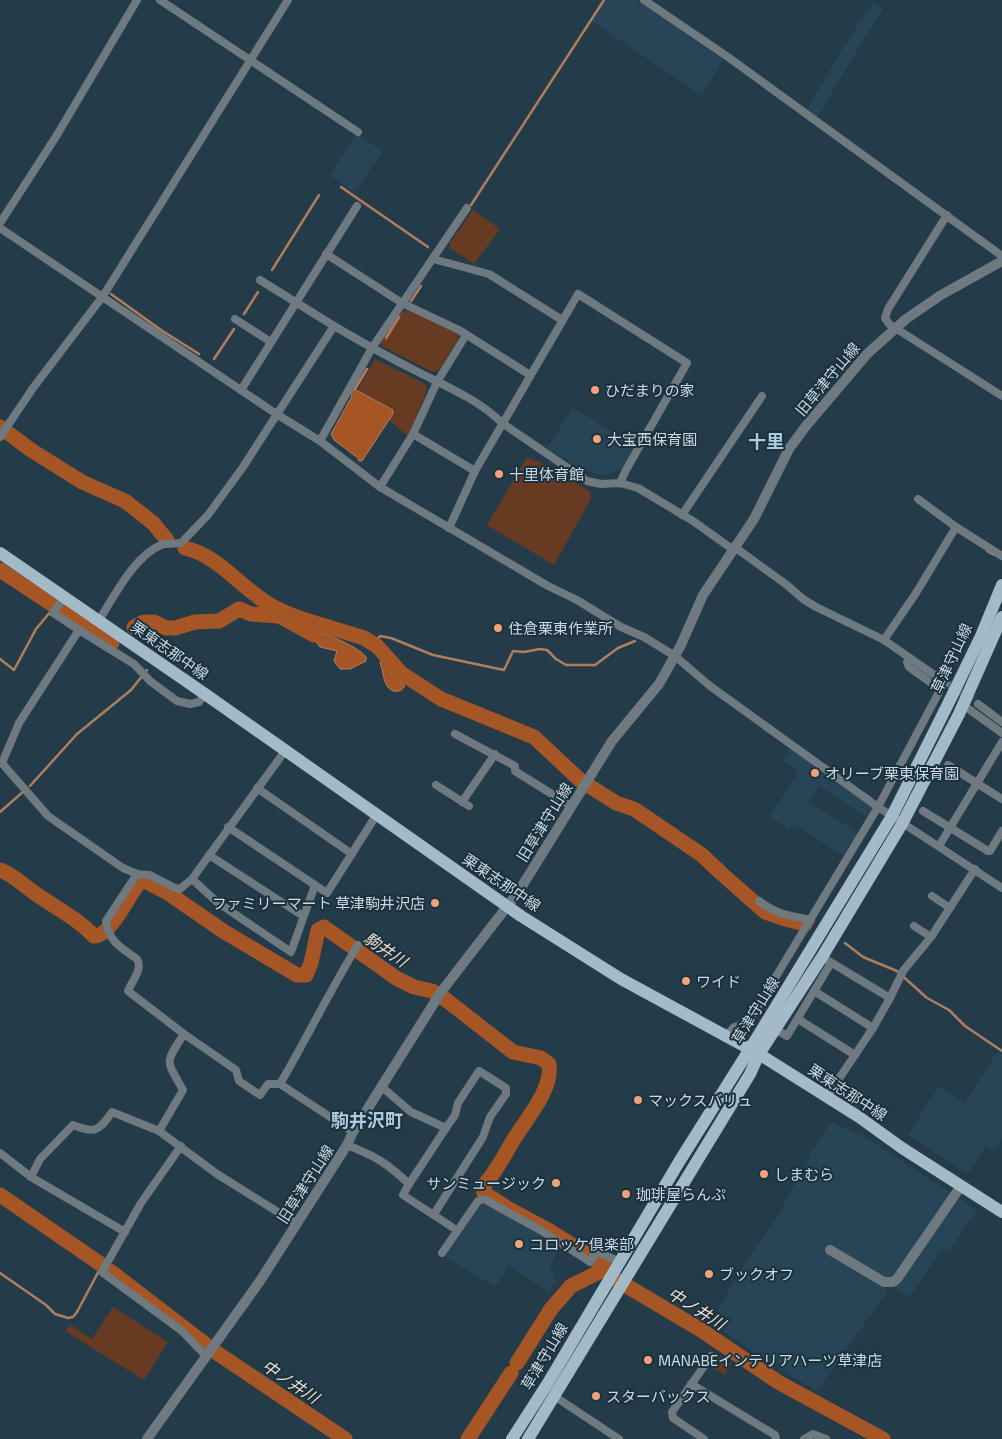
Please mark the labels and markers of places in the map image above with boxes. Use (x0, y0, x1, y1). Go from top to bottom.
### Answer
place label: ひだまりの家 (605, 381, 695, 399)
marker: ひだまりの家 (589, 384, 601, 396)
place label: 大宝西保育園 (607, 430, 697, 448)
marker: 大宝西保育園 (591, 433, 603, 445)
place label: 十里体育館 (509, 465, 584, 483)
marker: 十里体育館 (493, 468, 505, 480)
place label: 住倉栗東作業所 (508, 619, 613, 637)
marker: 住倉栗東作業所 (492, 622, 504, 634)
place label: オリーブ栗東保育園 (825, 764, 959, 782)
marker: オリーブ栗東保育園 (809, 767, 821, 779)
place label: ファミリーマート 草津駒井沢店 (212, 894, 425, 912)
marker: ファミリーマート 草津駒井沢店 (429, 897, 441, 909)
place label: ワイド (696, 972, 741, 990)
marker: ワイド (680, 975, 692, 987)
place label: マックスバリュ (648, 1091, 753, 1109)
marker: マックスバリュ (632, 1094, 644, 1106)
place label: しまむら (774, 1165, 834, 1183)
marker: しまむら (758, 1168, 770, 1180)
place label: サンミュージック (426, 1174, 546, 1192)
marker: サンミュージック (550, 1177, 562, 1189)
place label: 珈琲屋らんぷ (636, 1185, 726, 1203)
marker: 珈琲屋らんぷ (620, 1188, 632, 1200)
place label: コロッケ倶楽部 (529, 1235, 634, 1253)
marker: コロッケ倶楽部 (513, 1238, 525, 1250)
place label: ブックオフ (719, 1265, 794, 1283)
marker: ブックオフ (703, 1268, 715, 1280)
place label: MANABEインテリアハーツ草津店 (658, 1351, 882, 1369)
marker: MANABEインテリアハーツ草津店 (642, 1354, 654, 1366)
place label: スターバックス (606, 1387, 710, 1405)
marker: スターバックス (590, 1390, 602, 1402)

